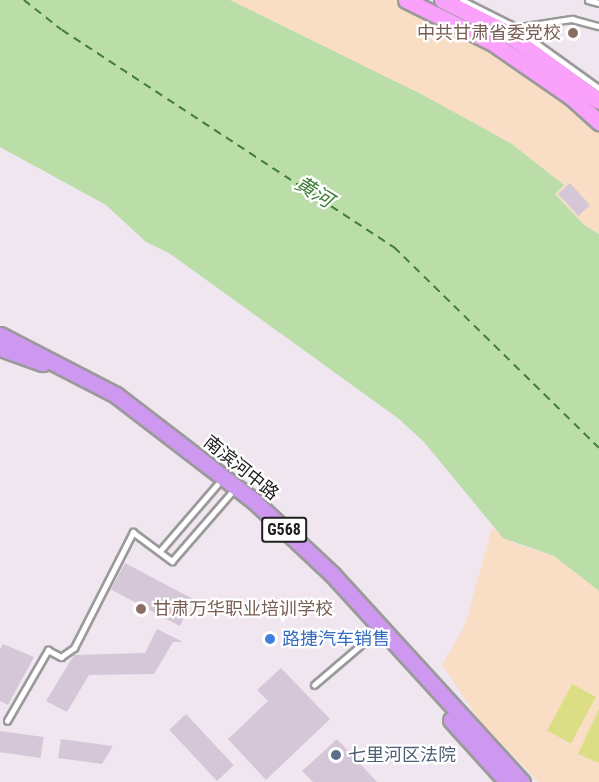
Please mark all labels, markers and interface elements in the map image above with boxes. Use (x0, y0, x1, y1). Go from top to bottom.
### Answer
place label: 中共甘肃省委党校 (417, 22, 561, 44)
marker: 中共甘肃省委党校 (566, 26, 580, 40)
water label: 黄河 (291, 171, 337, 213)
street label: 南滨河中路 (199, 431, 283, 505)
road number: G568 (260, 517, 308, 543)
place label: 甘肃万华职业培训学校 (153, 598, 333, 620)
marker: 甘肃万华职业培训学校 (134, 602, 148, 616)
place label: 路捷汽车销售 (282, 628, 390, 650)
marker: 路捷汽车销售 (263, 632, 277, 646)
place label: 七里河区法院 (348, 744, 456, 766)
marker: 七里河区法院 (329, 748, 343, 762)

